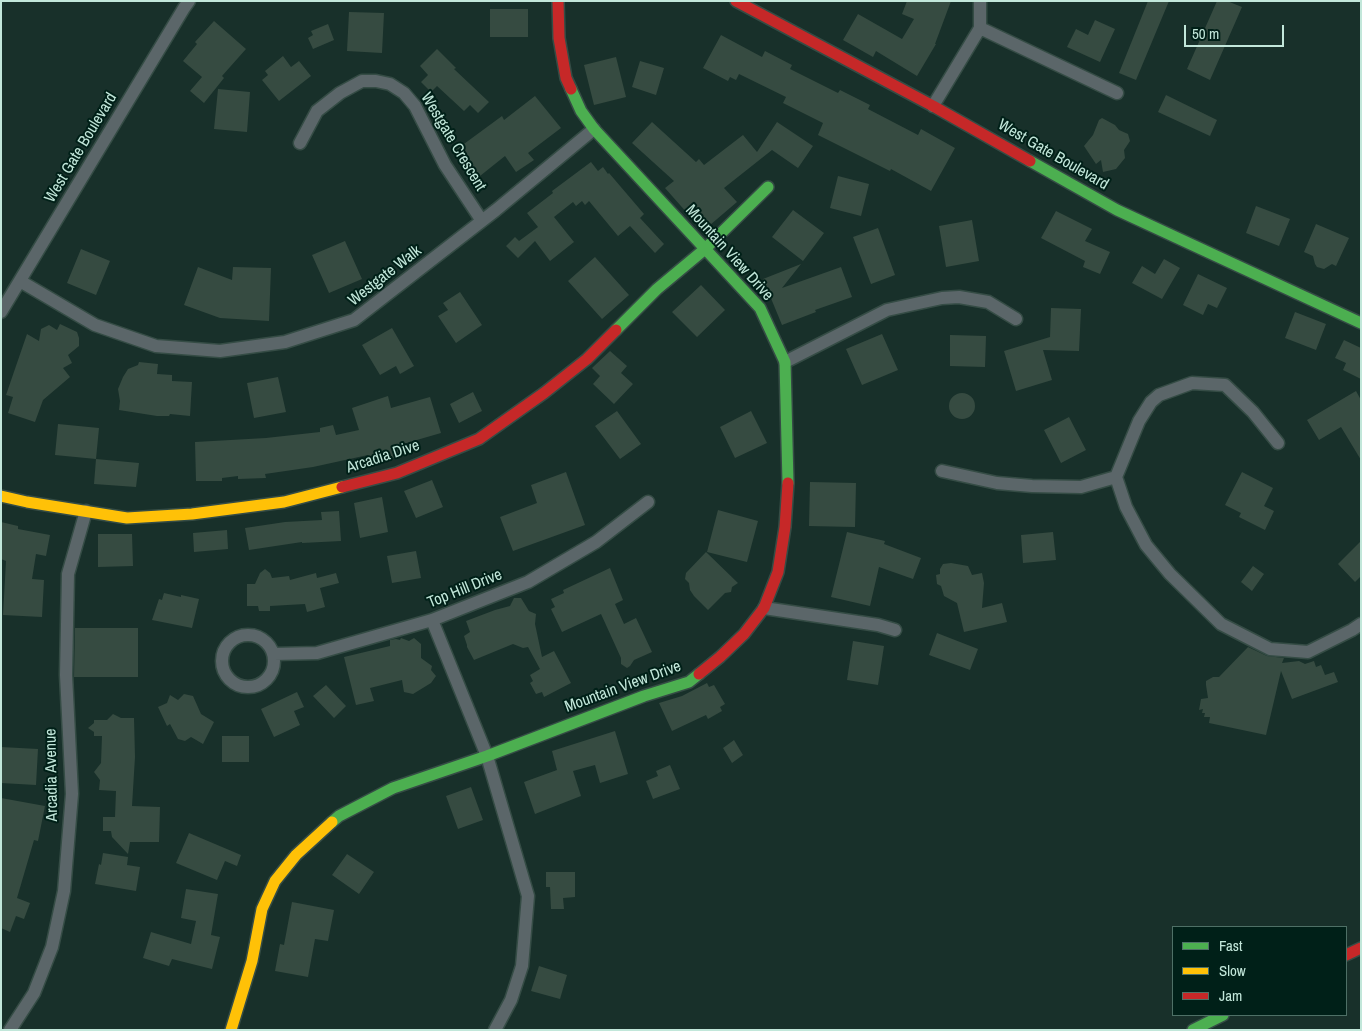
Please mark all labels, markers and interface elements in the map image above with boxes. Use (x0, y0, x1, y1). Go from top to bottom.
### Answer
scale bar (1187, 15, 1287, 47)
text: 50 m (1192, 23, 1219, 44)
street label: Westgate Crescent (416, 89, 490, 195)
street label: West Gate Boulevard (41, 90, 121, 206)
street label: West Gate Boulevard (994, 116, 1112, 194)
street label: Mountain View Drive (681, 201, 777, 305)
street label: Westgate Walk (345, 241, 425, 311)
street label: Arcadia Dive (344, 436, 422, 478)
street label: Top Hill Drive (425, 565, 505, 613)
street label: Mountain View Drive (562, 657, 684, 717)
street label: Arcadia Avenue (42, 728, 62, 822)
legend (1172, 926, 1347, 1016)
text: Fast (1219, 935, 1242, 956)
text: Slow (1219, 960, 1246, 981)
text: Jam (1219, 985, 1242, 1006)

